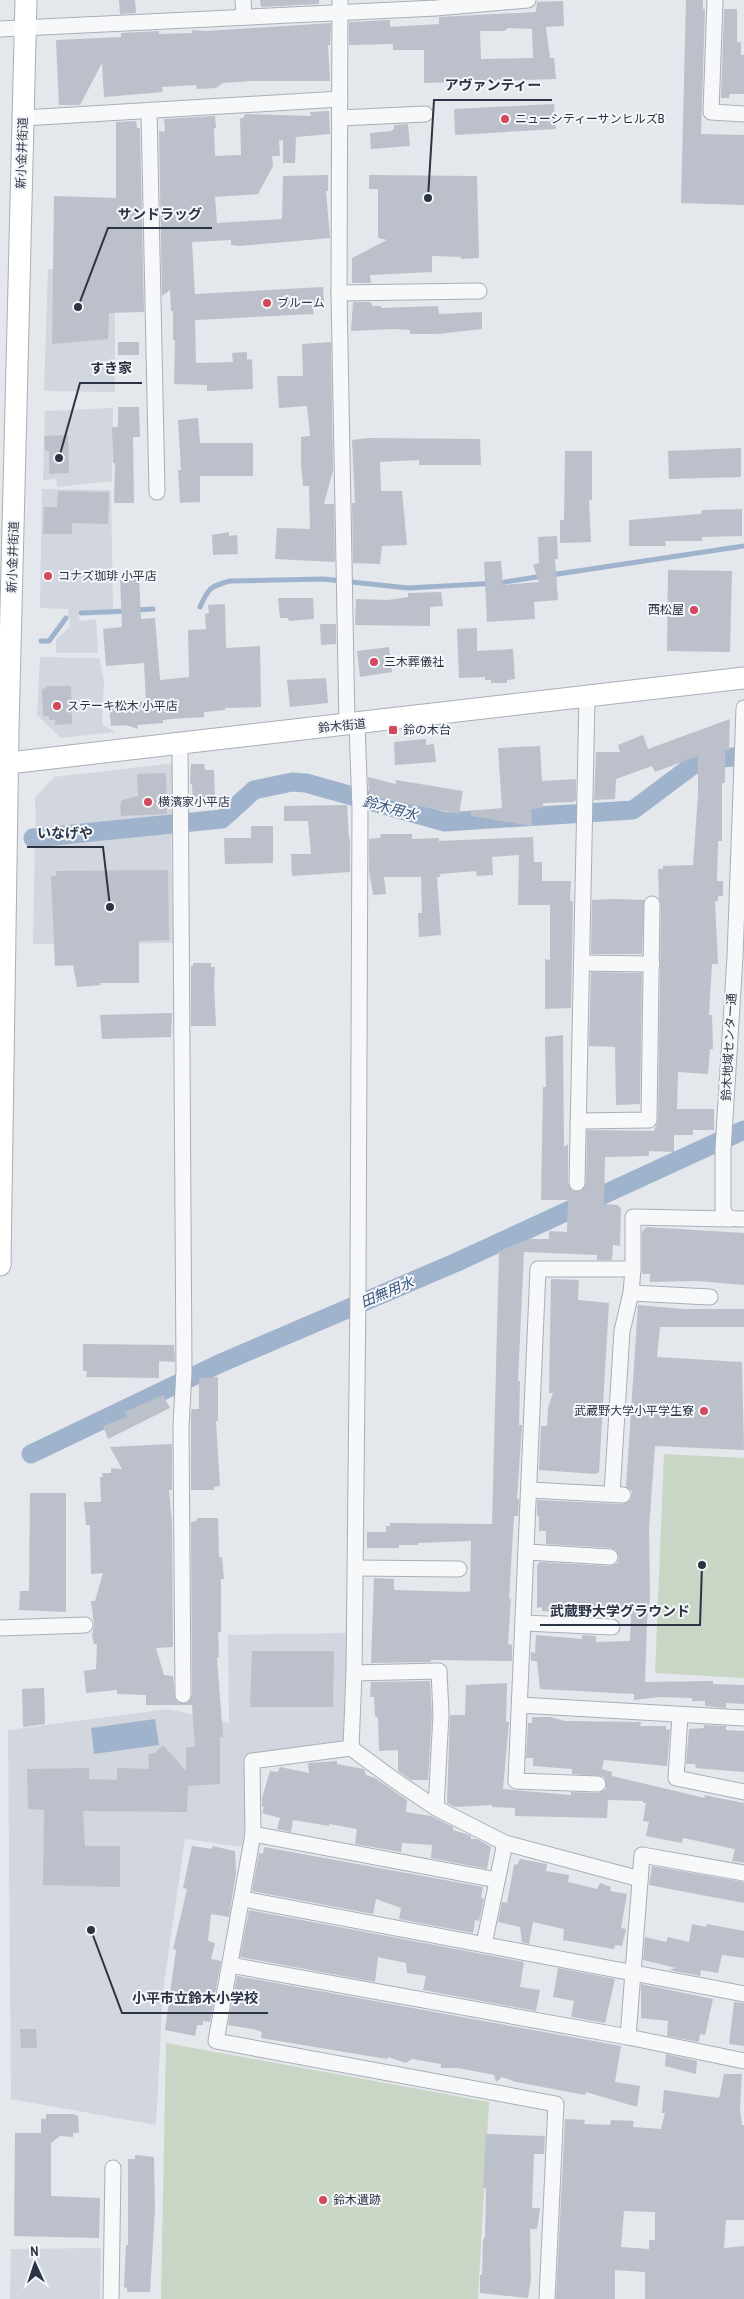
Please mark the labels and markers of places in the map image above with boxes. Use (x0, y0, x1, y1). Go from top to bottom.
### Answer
callout: アヴァンティー (434, 71, 552, 100)
place label: ニューシティーサンヒルズB (515, 111, 665, 127)
marker: ニューシティーサンヒルズB (499, 113, 511, 125)
callout: サンドラッグ (108, 199, 212, 228)
place label: ブルーム (277, 295, 325, 311)
marker: ブルーム (261, 297, 273, 309)
callout: すき家 (80, 354, 142, 383)
place label: コナズ珈琲 小平店 (58, 568, 157, 584)
marker: コナズ珈琲 小平店 (42, 570, 54, 582)
place label: 西松屋 (648, 602, 684, 618)
marker: 西松屋 (688, 604, 700, 616)
place label: 三木葬儀社 (384, 654, 444, 670)
marker: 三木葬儀社 (368, 656, 380, 668)
place label: ステーキ松木 小平店 (67, 698, 178, 714)
marker: ステーキ松木 小平店 (51, 700, 63, 712)
place label: 鈴の木台 (403, 722, 451, 738)
marker: 鈴の木台 (387, 724, 399, 736)
place label: 横濱家小平店 (158, 794, 230, 810)
marker: 横濱家小平店 (142, 796, 154, 808)
callout: いなげや (27, 818, 103, 847)
place label: 武蔵野大学小平学生寮 (574, 1403, 694, 1419)
marker: 武蔵野大学小平学生寮 (698, 1405, 710, 1417)
callout: 武蔵野大学グラウンド (540, 1596, 700, 1625)
callout: 小平市立鈴木小学校 (122, 1984, 268, 2013)
place label: 鈴木遺跡 (333, 2192, 381, 2208)
marker: 鈴木遺跡 (317, 2194, 329, 2206)

